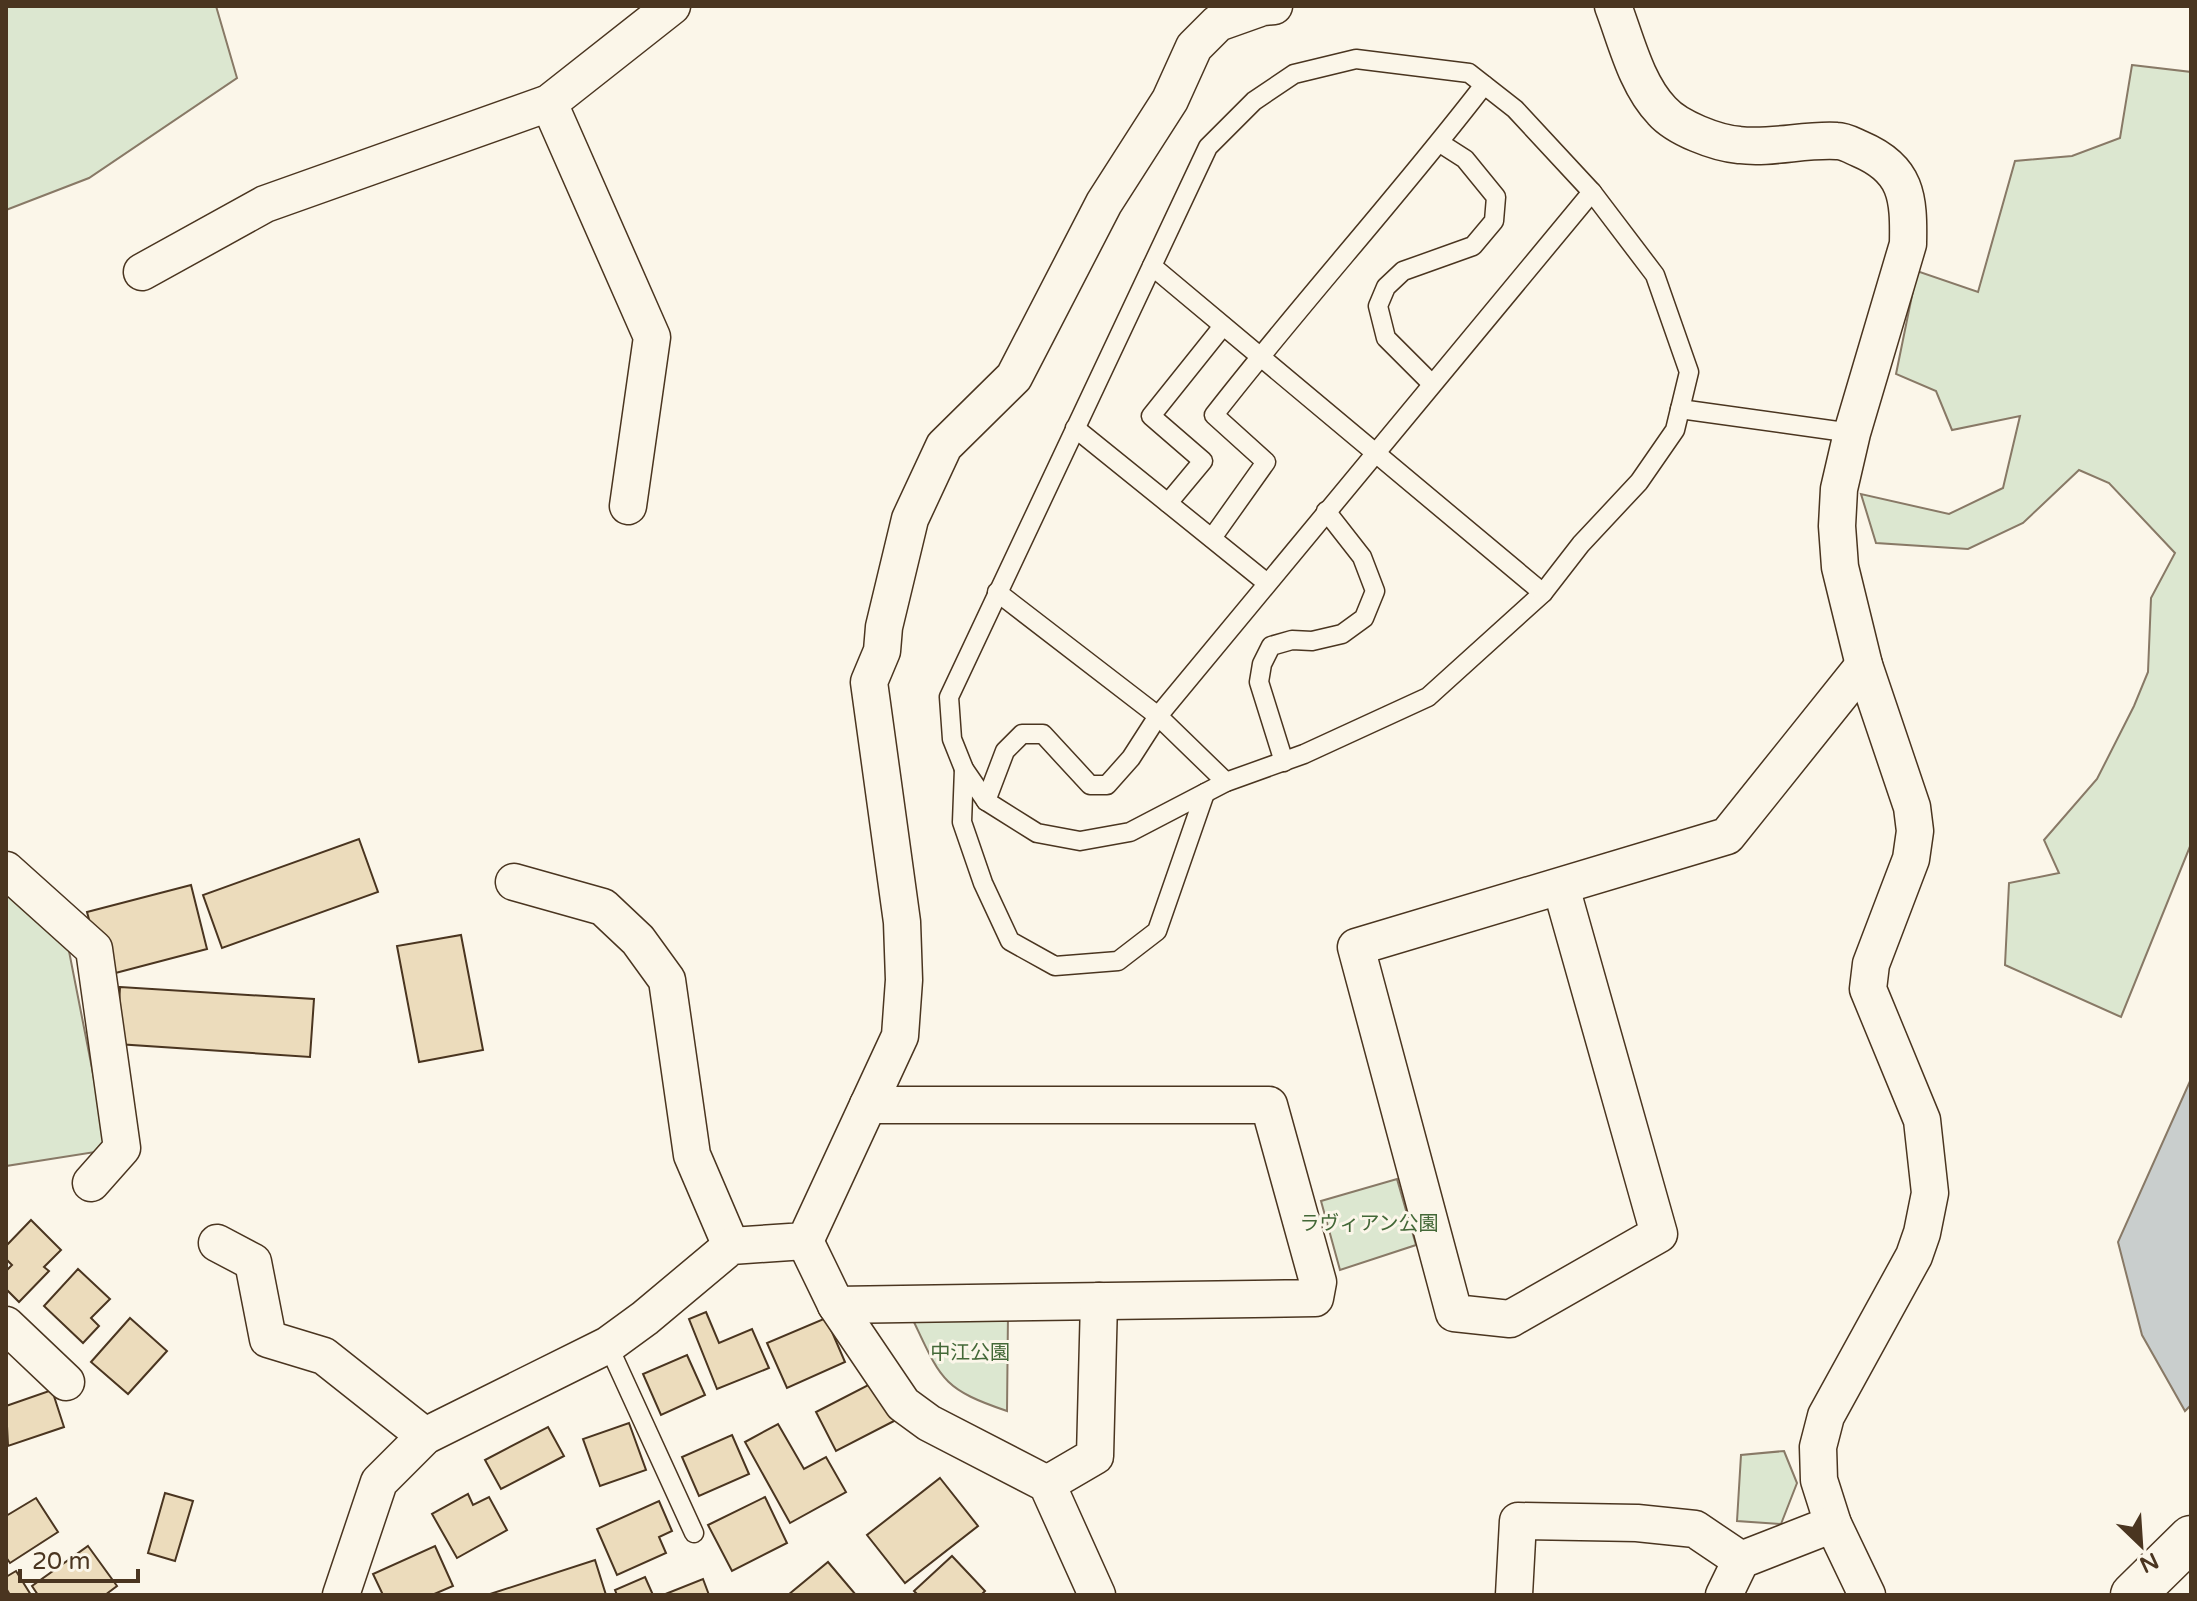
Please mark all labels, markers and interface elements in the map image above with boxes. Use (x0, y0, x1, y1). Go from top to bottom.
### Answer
park label: ラヴィアン公園 (1299, 1212, 1439, 1236)
park label: 中江公園 (930, 1341, 1010, 1365)
north arrow (2101, 1505, 2181, 1585)
scale bar (20, 1533, 138, 1583)
text: 20 m (32, 1547, 90, 1576)
text: N (2136, 1547, 2163, 1578)

